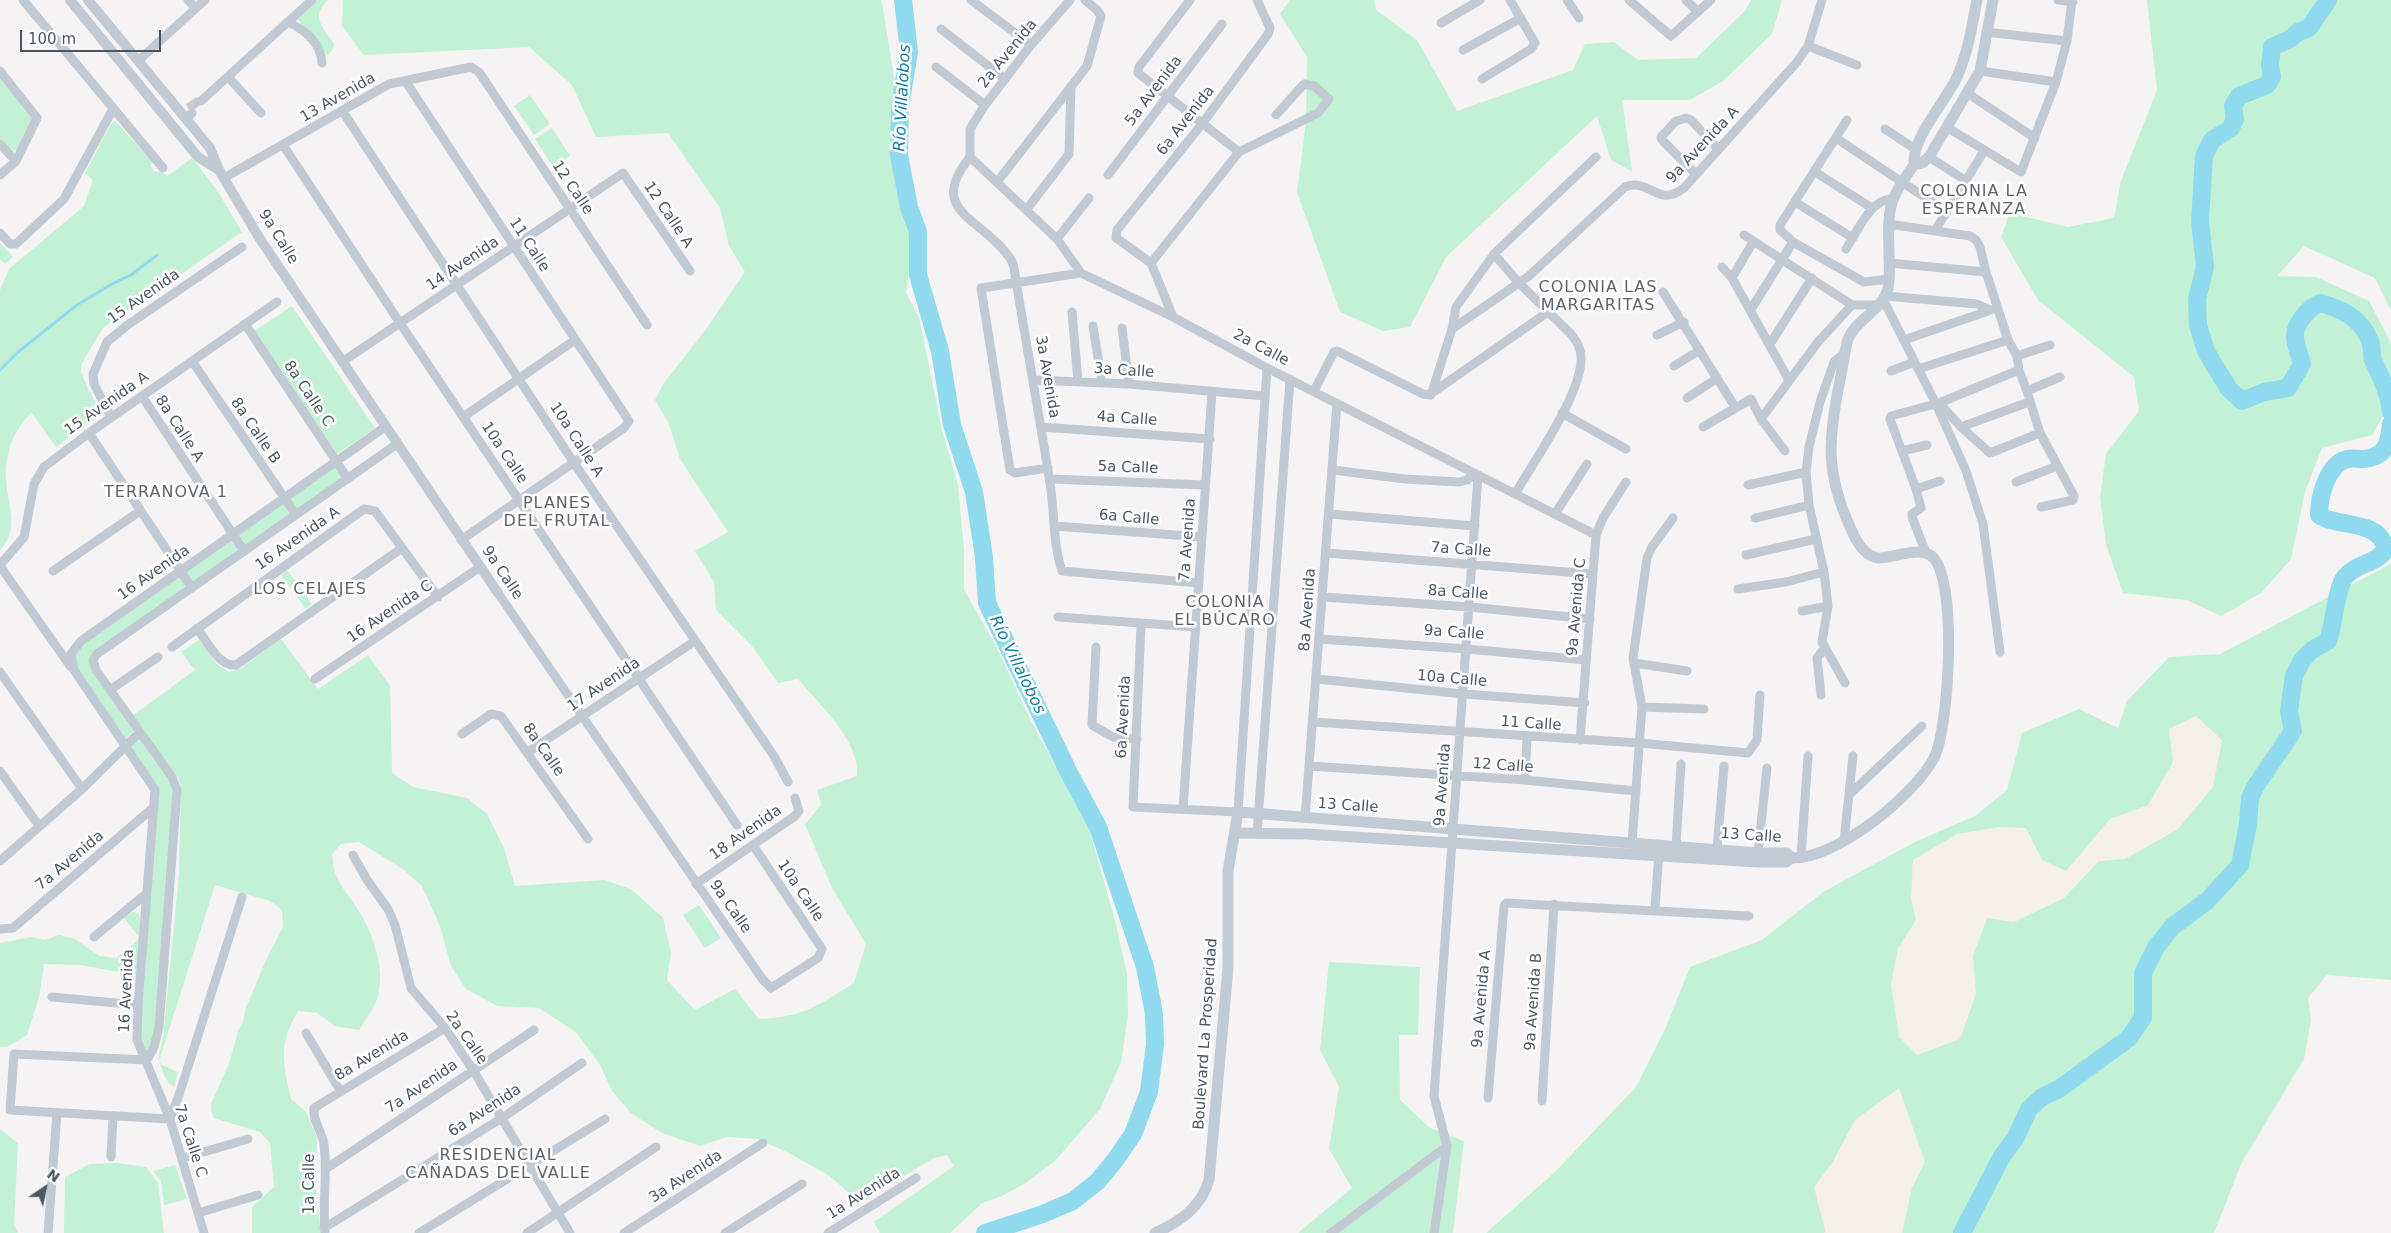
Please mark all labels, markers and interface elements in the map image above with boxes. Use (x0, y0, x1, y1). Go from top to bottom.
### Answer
street label: 2a Avenida (975, 16, 1041, 92)
scale bar (22, 20, 164, 52)
text: 100 m (28, 30, 76, 48)
water label: Río Villalobos (891, 44, 915, 152)
street label: 5a Avenida (1122, 52, 1186, 130)
street label: 13 Avenida (297, 69, 379, 127)
street label: 6a Avenida (1153, 83, 1219, 159)
street label: 9a Avenida A (1663, 103, 1743, 187)
street label: 12 Calle (547, 158, 597, 218)
street label: 12 Calle A (639, 178, 697, 252)
district label: COLONIA LA ESPERANZA (1919, 182, 2029, 220)
street label: 9a Calle (254, 206, 302, 268)
street label: 11 Calle (505, 214, 553, 276)
street label: 14 Avenida (423, 233, 503, 295)
street label: 15 Avenida (105, 266, 183, 328)
district label: COLONIA LAS MARGARITAS (1537, 278, 1659, 316)
street label: 2a Calle (1230, 326, 1292, 370)
street label: 3a Avenida (1031, 334, 1063, 420)
street label: 8a Calle C (279, 357, 337, 431)
street label: 3a Calle (1093, 360, 1155, 382)
street label: 15 Avenida A (61, 368, 153, 440)
street label: 8a Calle A (151, 392, 207, 466)
street label: 8a Calle B (226, 395, 284, 467)
street label: 10a Calle A (545, 399, 607, 481)
street label: 4a Calle (1096, 408, 1158, 430)
street label: 10a Calle (477, 419, 531, 487)
street label: 5a Calle (1097, 458, 1159, 478)
district label: TERRANOVA 1 (103, 483, 229, 503)
district label: PLANES DEL FRUTAL (502, 494, 612, 532)
street label: 7a Avenida (1176, 498, 1200, 582)
street label: 16 Avenida A (252, 503, 344, 575)
street label: 6a Calle (1098, 506, 1160, 530)
street label: 7a Calle (1430, 539, 1492, 561)
street label: 16 Avenida (115, 542, 193, 604)
street label: 9a Calle (478, 543, 526, 603)
street label: 9a Avenida C (1564, 557, 1590, 657)
street label: 8a Avenida (1296, 568, 1320, 652)
street label: 16 Avenida C (344, 577, 436, 647)
district label: LOS CELAJES (252, 580, 368, 600)
street label: 8a Calle (1427, 582, 1489, 604)
district label: COLONIA EL BÚCARO (1173, 593, 1277, 631)
water label: Río Villalobos (985, 613, 1049, 717)
street label: 9a Calle (1423, 622, 1485, 644)
street label: 17 Avenida (564, 654, 644, 716)
street label: 10a Calle (1416, 667, 1488, 691)
street label: 6a Avenida (1113, 675, 1135, 759)
street label: 11 Calle (1500, 713, 1562, 735)
street label: 8a Calle (518, 720, 568, 780)
street label: 9a Avenida (1431, 743, 1455, 827)
street label: 12 Calle (1472, 755, 1534, 777)
street label: 13 Calle (1317, 795, 1379, 817)
street label: 18 Avenida (707, 802, 785, 864)
street label: 13 Calle (1720, 825, 1782, 847)
street label: 7a Avenida (32, 827, 108, 895)
street label: 10a Calle (773, 857, 827, 925)
street label: 9a Calle (705, 877, 755, 937)
street label: Boulevard La Prosperidad (1190, 938, 1222, 1130)
street label: 16 Avenida (116, 949, 138, 1033)
street label: 9a Avenida A (1469, 949, 1495, 1049)
street label: 9a Avenida B (1522, 952, 1546, 1052)
street label: 2a Calle (441, 1008, 491, 1068)
street label: 8a Avenida (332, 1027, 412, 1085)
street label: 7a Avenida (382, 1056, 462, 1118)
street label: 6a Avenida (445, 1081, 525, 1141)
street label: 7a Calle C (170, 1102, 210, 1180)
district label: RESIDENCIAL CAÑADAS DEL VALLE (403, 1146, 593, 1184)
street label: 3a Avenida (646, 1147, 726, 1207)
street label: 1a Calle (301, 1154, 319, 1214)
north arrow (20, 1163, 70, 1213)
street label: 1a Avenida (824, 1164, 904, 1224)
text: N (44, 1166, 63, 1185)

